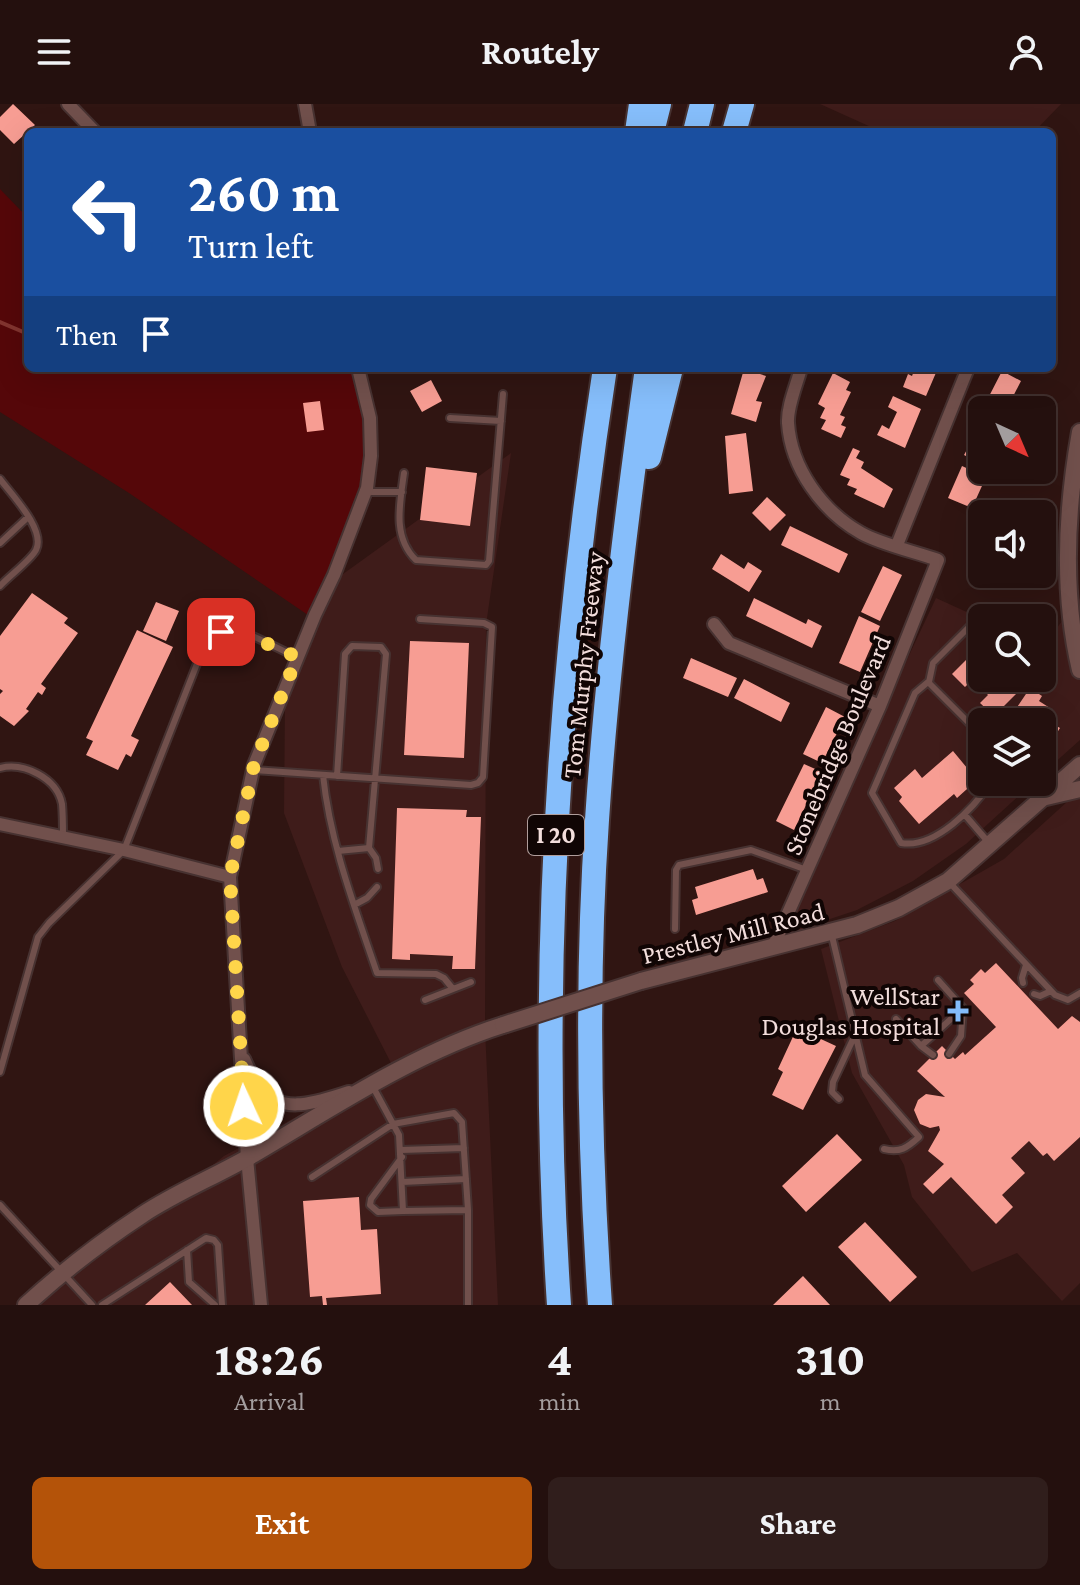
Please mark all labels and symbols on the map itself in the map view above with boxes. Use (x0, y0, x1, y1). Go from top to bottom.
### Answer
north arrow (968, 396, 1056, 484)
street label: Tom Murphy Freeway (557, 549, 610, 780)
pin (187, 598, 255, 666)
street label: Stonebridge Boulevard (778, 631, 897, 859)
road number: I 20 (528, 815, 584, 855)
street label: Prestley Mill Road (639, 897, 827, 970)
place label: WellStar Douglas Hospital (762, 982, 940, 1041)
marker: WellStar Douglas Hospital (947, 1000, 969, 1022)
position arrow (202, 1064, 286, 1148)

